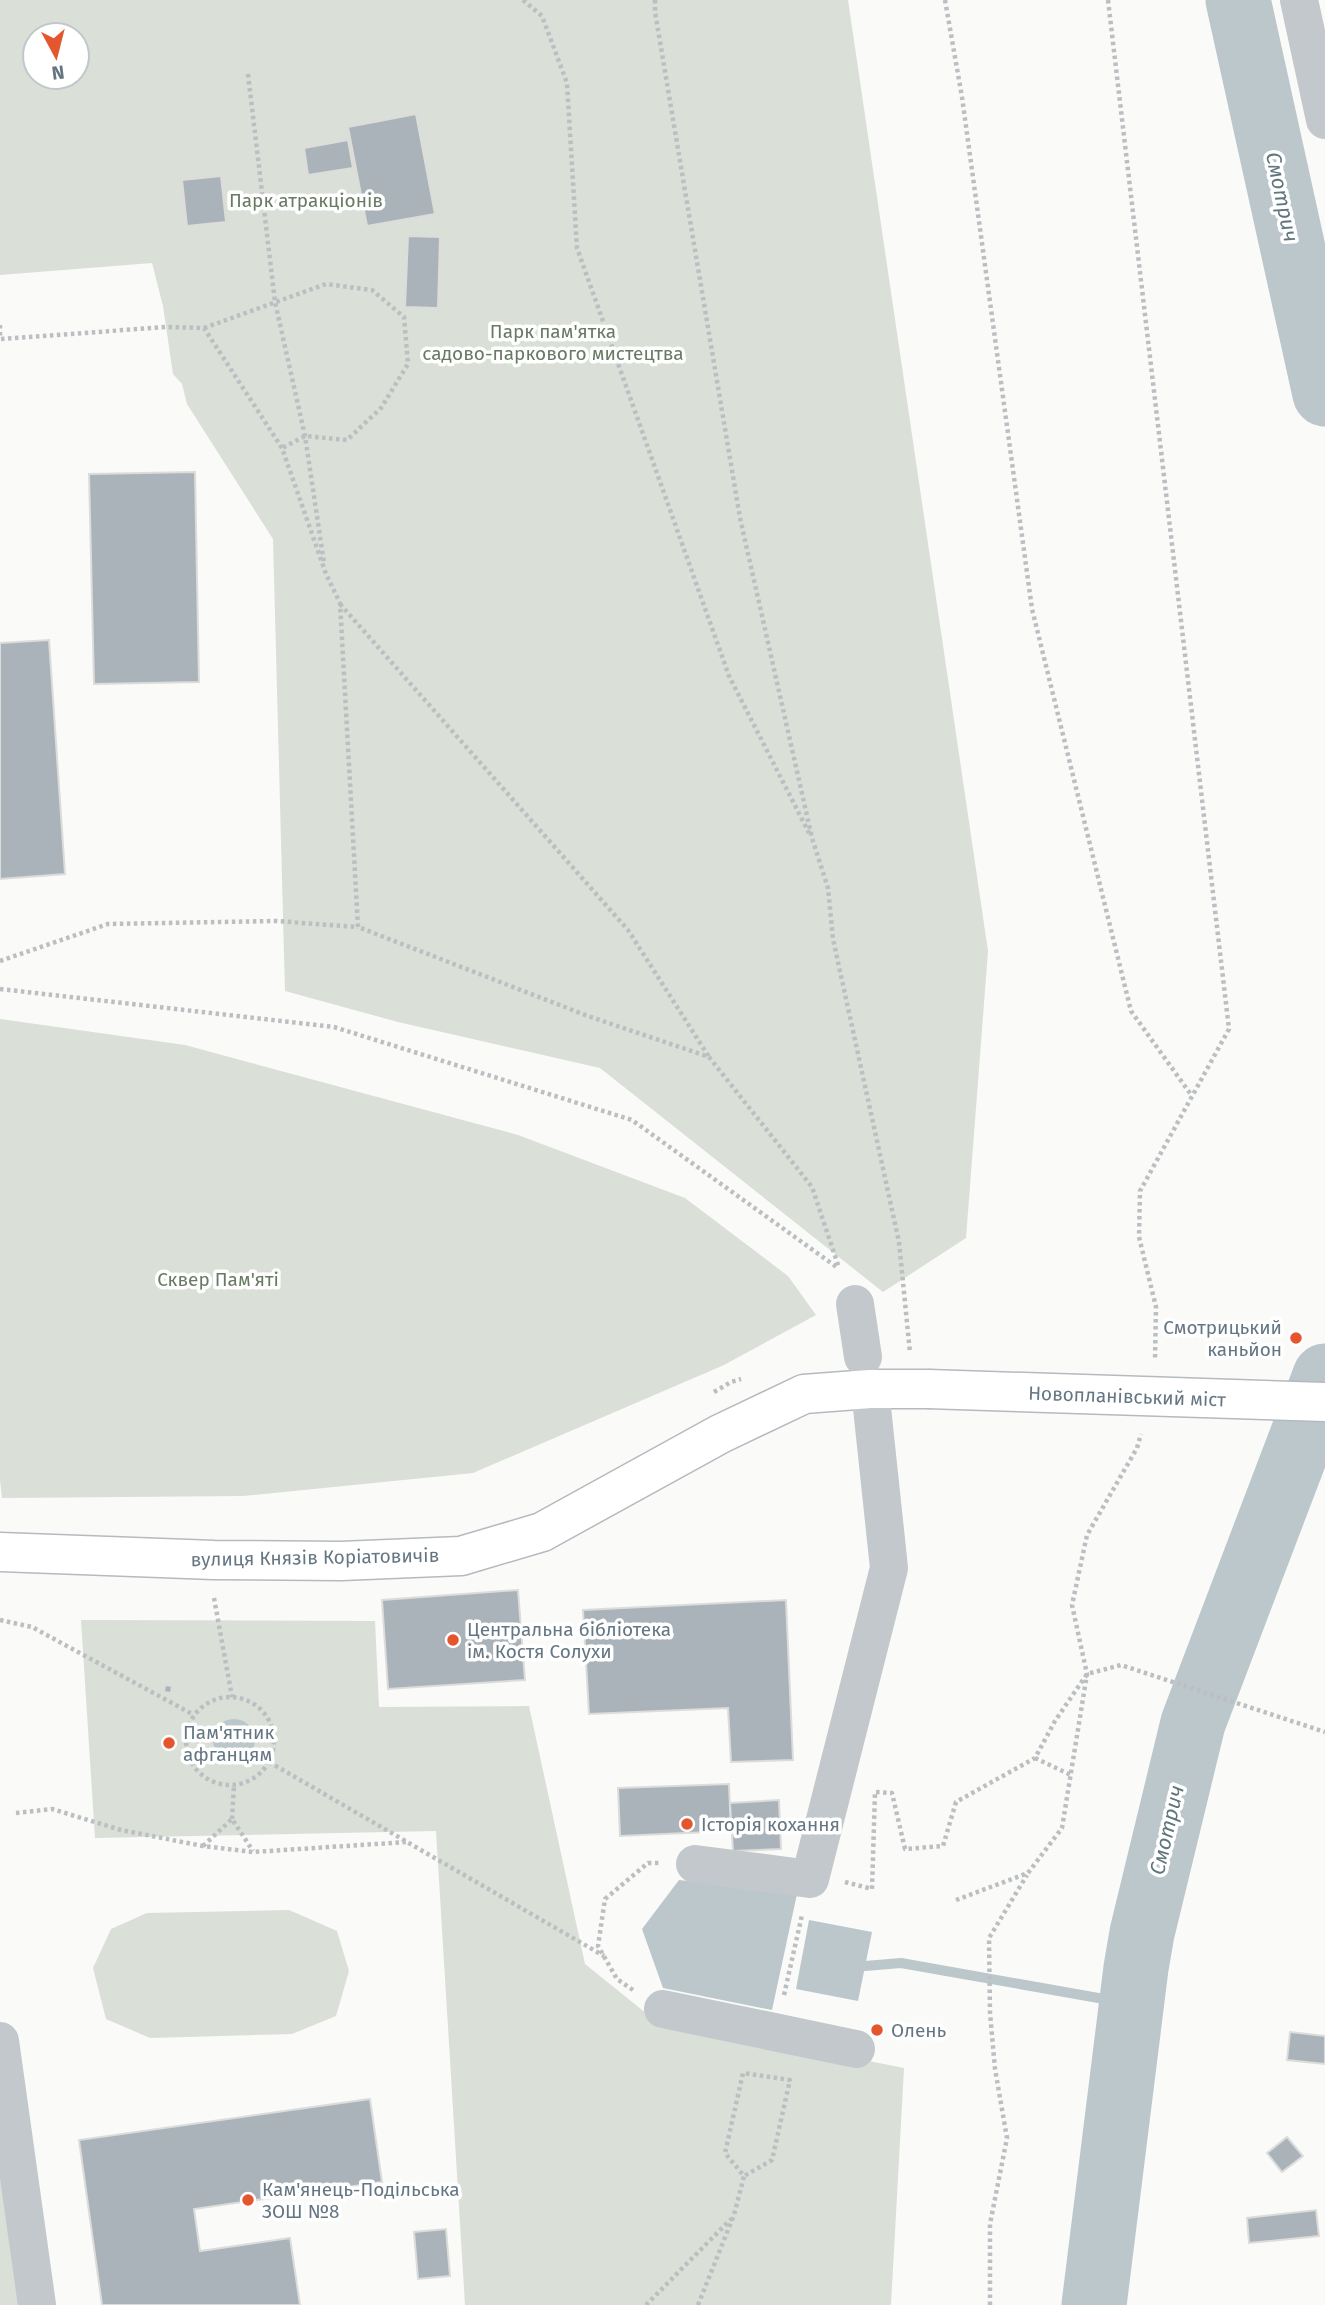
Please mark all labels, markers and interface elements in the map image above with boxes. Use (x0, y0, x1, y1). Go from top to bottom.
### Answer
north arrow (21, 21, 91, 91)
text: N (50, 60, 66, 85)
water label: Смотрич (1260, 150, 1304, 244)
park label: Парк атракціонів (229, 189, 383, 212)
park label: Парк пам'ятка садово-паркового мистецтва (422, 320, 684, 365)
park label: Сквер Пам'яті (157, 1268, 279, 1291)
place label: Смотрицький каньйон (1163, 1316, 1282, 1361)
marker: Смотрицький каньйон (1288, 1330, 1304, 1346)
street label: Новопланівський міст (1028, 1382, 1227, 1411)
street label: вулиця Князів Коріатовичів (191, 1544, 439, 1571)
place label: Центральна бібліотека ім. Костя Солухи (467, 1618, 671, 1663)
marker: Центральна бібліотека ім. Костя Солухи (445, 1632, 461, 1648)
place label: Пам'ятник афганцям (183, 1721, 274, 1766)
marker: Пам'ятник афганцям (161, 1735, 177, 1751)
water label: Смотрич (1144, 1783, 1190, 1877)
place label: Історія кохання (701, 1813, 840, 1836)
marker: Історія кохання (679, 1816, 695, 1832)
place label: Олень (891, 2019, 947, 2042)
marker: Олень (869, 2022, 885, 2038)
place label: Кам'янець-Подільська ЗОШ №8 (262, 2178, 460, 2223)
marker: Кам'янець-Подільська ЗОШ №8 (240, 2192, 256, 2208)

